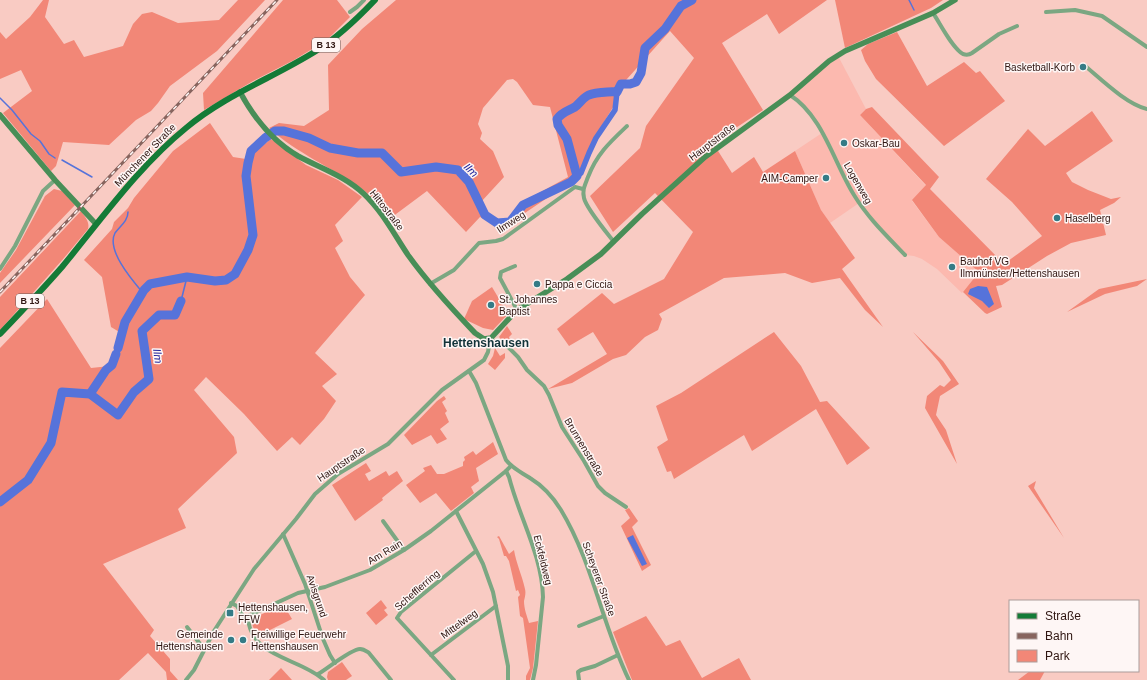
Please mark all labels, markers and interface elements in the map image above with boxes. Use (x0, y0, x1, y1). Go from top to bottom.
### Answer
road number: B 13 (312, 38, 340, 52)
place label: Basketball-Korb (1004, 62, 1075, 73)
marker: Basketball-Korb (1078, 62, 1088, 72)
street label: Münchener Straße (112, 121, 178, 189)
street label: Hauptstraße (687, 121, 738, 163)
marker: Oskar-Bau (839, 138, 849, 148)
place label: Oskar-Bau (852, 138, 900, 149)
street label: Logenweg (842, 160, 874, 206)
water label: Ilm (462, 161, 480, 179)
place label: AIM-Camper (761, 173, 819, 184)
marker: AIM-Camper (821, 173, 831, 183)
street label: Hittostraße (368, 187, 407, 233)
street label: Ilmweg (495, 209, 527, 235)
marker: Haselberg (1052, 213, 1062, 223)
place label: Haselberg (1065, 213, 1111, 224)
place label: Bauhof VG Ilmmünster/Hettenshausen (960, 256, 1080, 279)
marker: Bauhof VG Ilmmünster/Hettenshausen (947, 262, 957, 272)
marker: Pappa e Ciccia (532, 279, 542, 289)
place label: Pappa e Ciccia (545, 279, 613, 290)
road number: B 13 (16, 294, 44, 308)
place label: St. Johannes Baptist (499, 294, 557, 317)
marker: St. Johannes Baptist (486, 300, 496, 310)
district label: Hettenshausen (443, 336, 529, 350)
water label: Ilm (151, 348, 165, 364)
street label: Brunnenstraße (562, 416, 606, 479)
street label: Hauptstraße (315, 444, 367, 484)
street label: Eckfeldweg (531, 534, 555, 586)
street label: Am Rain (366, 537, 404, 567)
street label: Scheyerer Straße (580, 540, 618, 618)
street label: Schefflerring (392, 567, 442, 613)
street label: Avisgrund (305, 573, 329, 619)
legend (1009, 600, 1139, 672)
place label: Hettenshausen, FFW (238, 602, 308, 625)
street label: Mittelweg (439, 607, 479, 641)
marker: Hettenshausen, FFW (225, 608, 235, 618)
text: Straße (1045, 609, 1081, 623)
place label: Gemeinde Hettenshausen (156, 629, 223, 652)
place label: Freiwillige Feuerwehr Hettenshausen (251, 629, 347, 652)
text: Bahn (1045, 629, 1073, 643)
marker: Gemeinde Hettenshausen (226, 635, 236, 645)
marker: Freiwillige Feuerwehr Hettenshausen (238, 635, 248, 645)
text: Park (1045, 649, 1071, 663)

